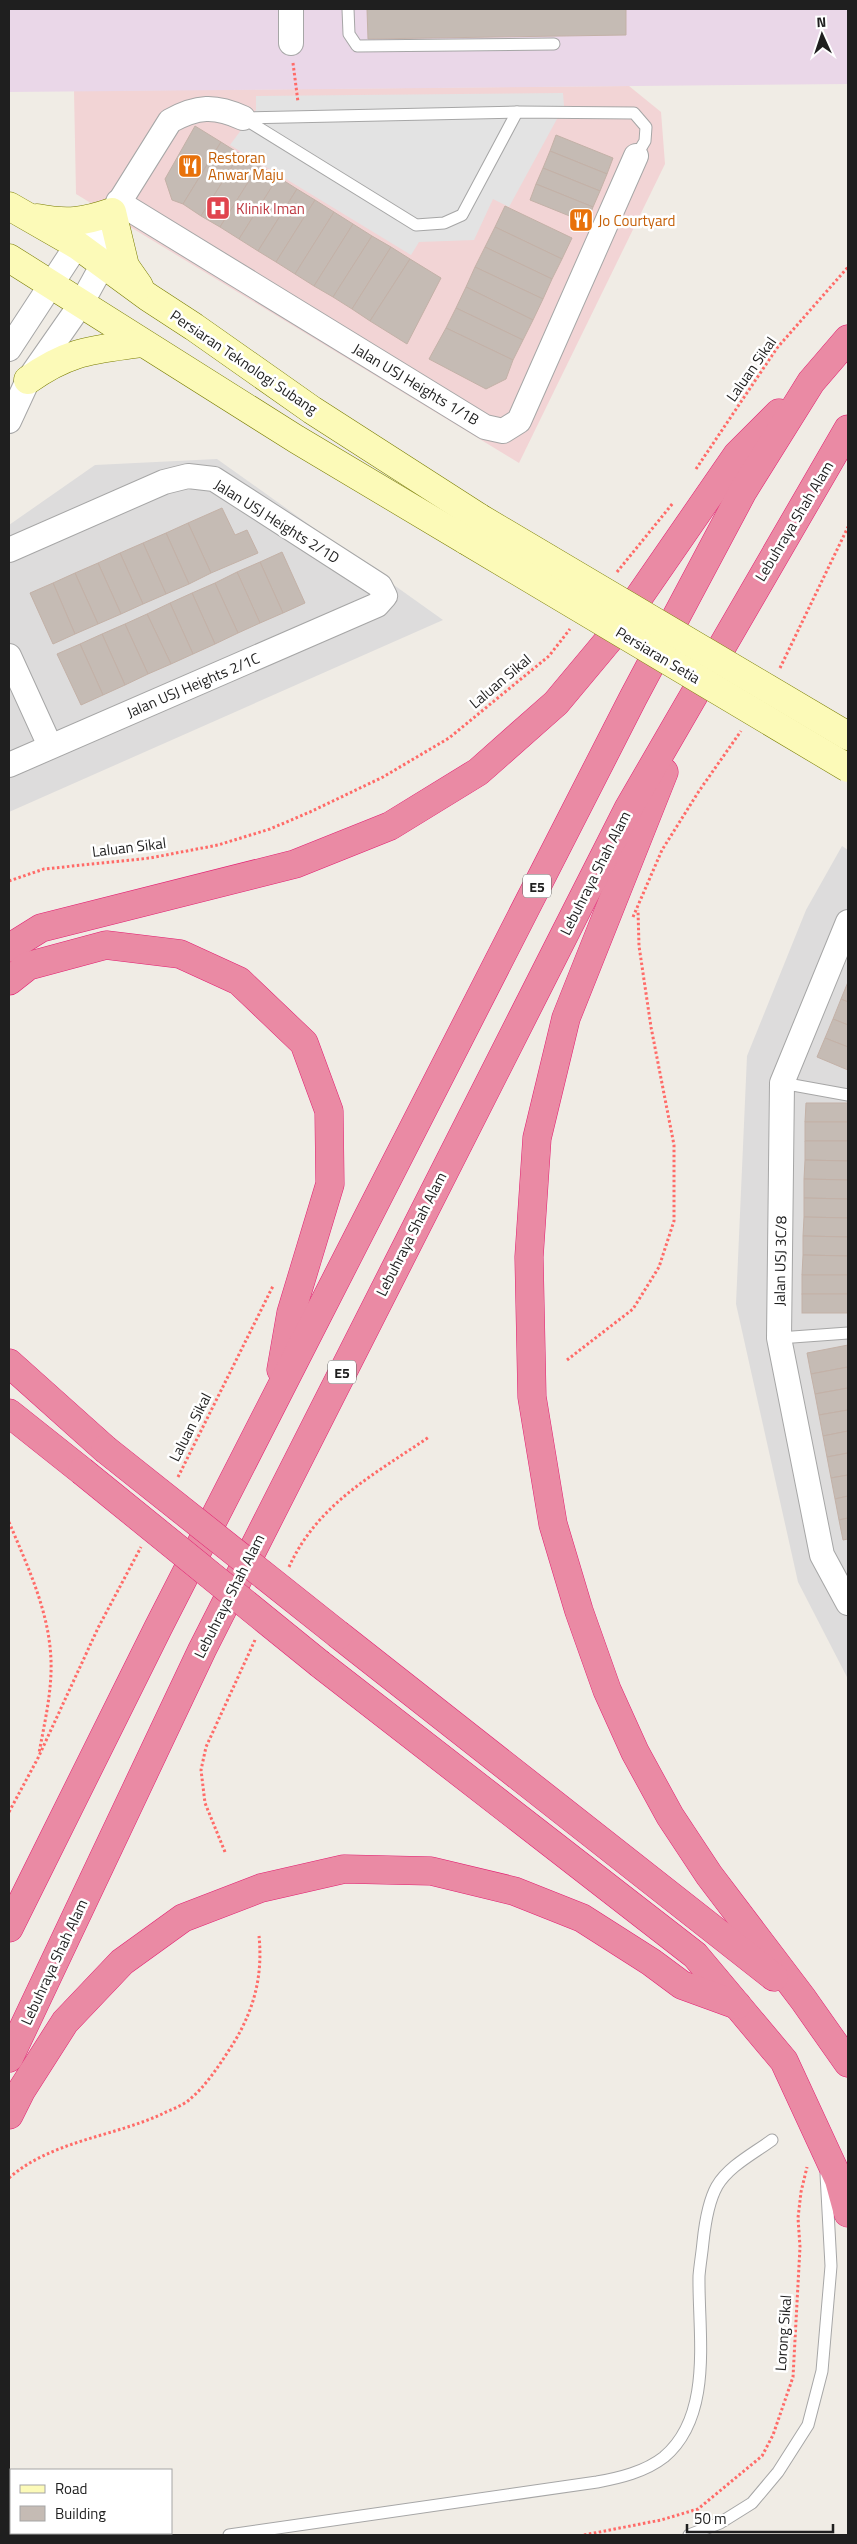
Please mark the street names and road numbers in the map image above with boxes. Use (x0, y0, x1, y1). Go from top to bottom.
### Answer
street label: Persiaran Teknologi Subang (166, 304, 323, 420)
street label: Laluan Sikal (720, 332, 782, 406)
street label: Jalan USJ Heights 1/1B (348, 337, 484, 431)
street label: Lebuhraya Shah Alam (749, 457, 839, 585)
street label: Jalan USJ Heights 2/1D (210, 473, 344, 569)
street label: Persiaran Setia (611, 621, 705, 690)
street label: Jalan USJ Heights 2/1C (123, 647, 263, 723)
street label: Laluan Sikal (464, 648, 536, 714)
street label: Lebuhraya Shah Alam (554, 807, 636, 939)
street label: Laluan Sikal (91, 831, 167, 863)
road number: E5 (523, 874, 551, 898)
street label: Lebuhraya Shah Alam (370, 1168, 452, 1300)
street label: Jalan USJ 3C/8 (768, 1216, 792, 1306)
road number: E5 (328, 1360, 356, 1384)
street label: Laluan Sikal (163, 1389, 217, 1465)
street label: Lebuhraya Shah Alam (188, 1530, 270, 1662)
street label: Lebuhraya Shah Alam (15, 1895, 93, 2029)
street label: Lorong Sikal (769, 2294, 797, 2372)

